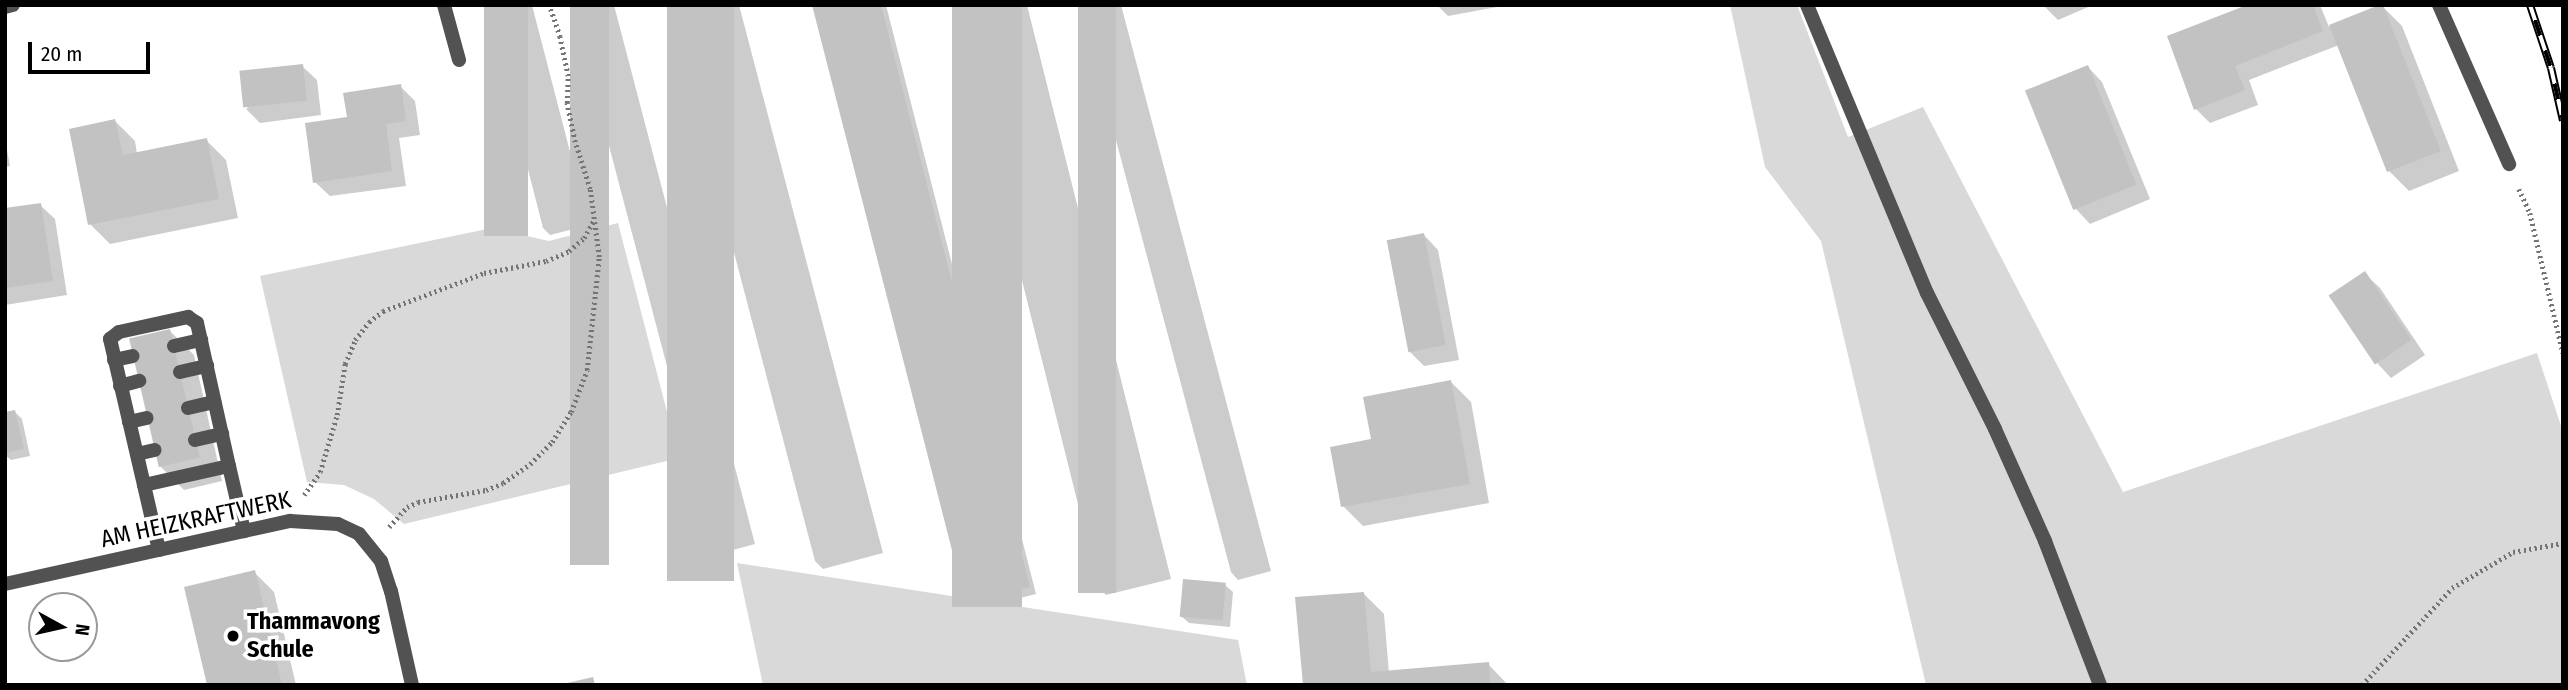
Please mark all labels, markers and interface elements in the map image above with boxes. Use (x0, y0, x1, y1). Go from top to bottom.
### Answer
scale bar (32, 28, 154, 72)
text: 20 m (41, 41, 82, 67)
street label: AM HEIZKRAFTWERK (98, 486, 294, 554)
north arrow (28, 592, 98, 662)
place label: Thammavong Schule (247, 608, 380, 664)
text: N (70, 622, 94, 637)
marker: Thammavong Schule (225, 628, 241, 644)

